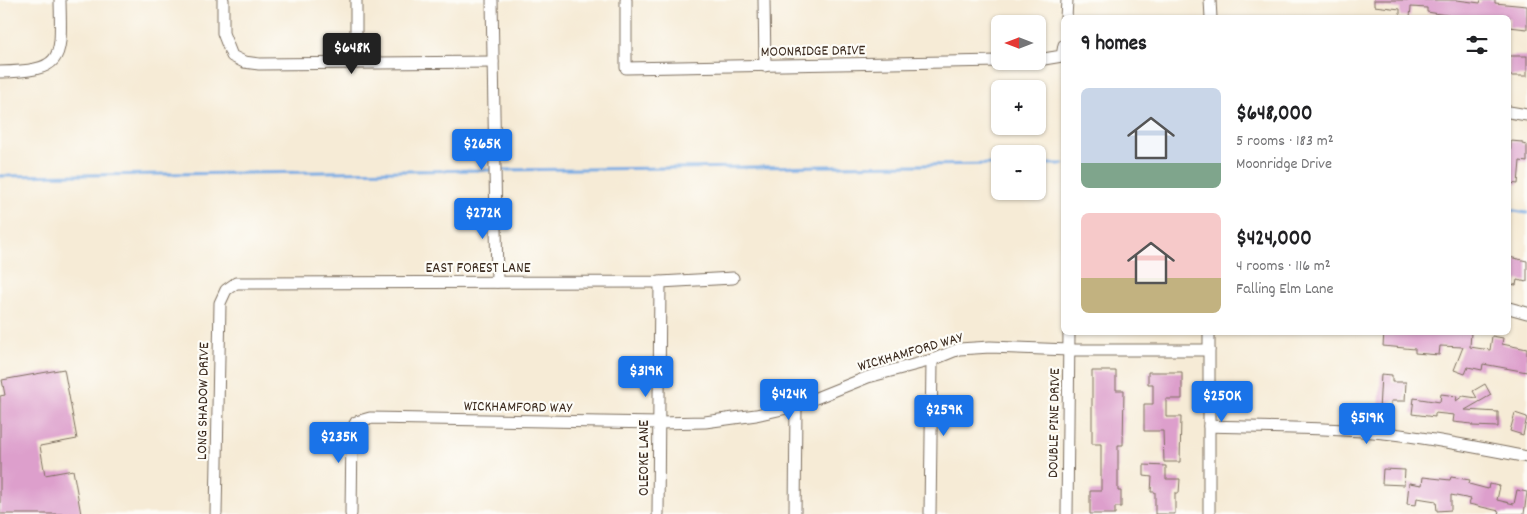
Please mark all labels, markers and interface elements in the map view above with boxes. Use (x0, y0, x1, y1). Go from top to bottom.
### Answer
north arrow (991, 15, 1046, 70)
map controls (991, 15, 1046, 200)
text: 9 homes (1081, 30, 1147, 60)
icon: filters (1463, 31, 1491, 59)
pin: $648K (317, 32, 387, 75)
text: $648K (334, 37, 370, 60)
street label: MOONRIDGE DRIVE (761, 40, 866, 64)
button: + (991, 80, 1046, 135)
text: $648,000 (1236, 100, 1312, 130)
icon: home (1121, 108, 1181, 168)
pin: $265K (447, 128, 517, 171)
text: 5 rooms · 183 m² (1236, 130, 1333, 153)
text: $265K (463, 133, 501, 156)
button: − (991, 145, 1046, 200)
text: Moonridge Drive (1236, 153, 1332, 176)
pin: $272K (448, 198, 518, 240)
text: $272K (465, 202, 501, 225)
text: $424,000 (1236, 225, 1312, 255)
icon: home (1121, 233, 1181, 293)
text: 4 rooms · 116 m² (1236, 255, 1331, 278)
street label: EAST FOREST LANE (425, 258, 531, 280)
text: Falling Elm Lane (1236, 278, 1333, 301)
street label: WICKHAMFORD WAY (855, 327, 966, 378)
street label: LONG SHADOW DRIVE (192, 342, 216, 460)
pin: $319K (611, 356, 681, 398)
text: $319K (629, 360, 663, 383)
street label: DOUBLE PINE DRIVE (1043, 368, 1067, 478)
pin: $424K (754, 378, 824, 421)
pin: $250K (1187, 380, 1257, 423)
text: $424K (771, 383, 807, 406)
text: $250K (1203, 385, 1241, 408)
pin: $259K (909, 394, 979, 437)
street label: WICKHAMFORD WAY (464, 396, 573, 420)
text: $259K (925, 399, 963, 422)
pin: $519K (1332, 402, 1402, 445)
text: $519K (1350, 407, 1384, 430)
street label: OLEOKE LANE (634, 420, 656, 496)
pin: $235K (304, 422, 374, 464)
text: $235K (320, 426, 358, 449)

